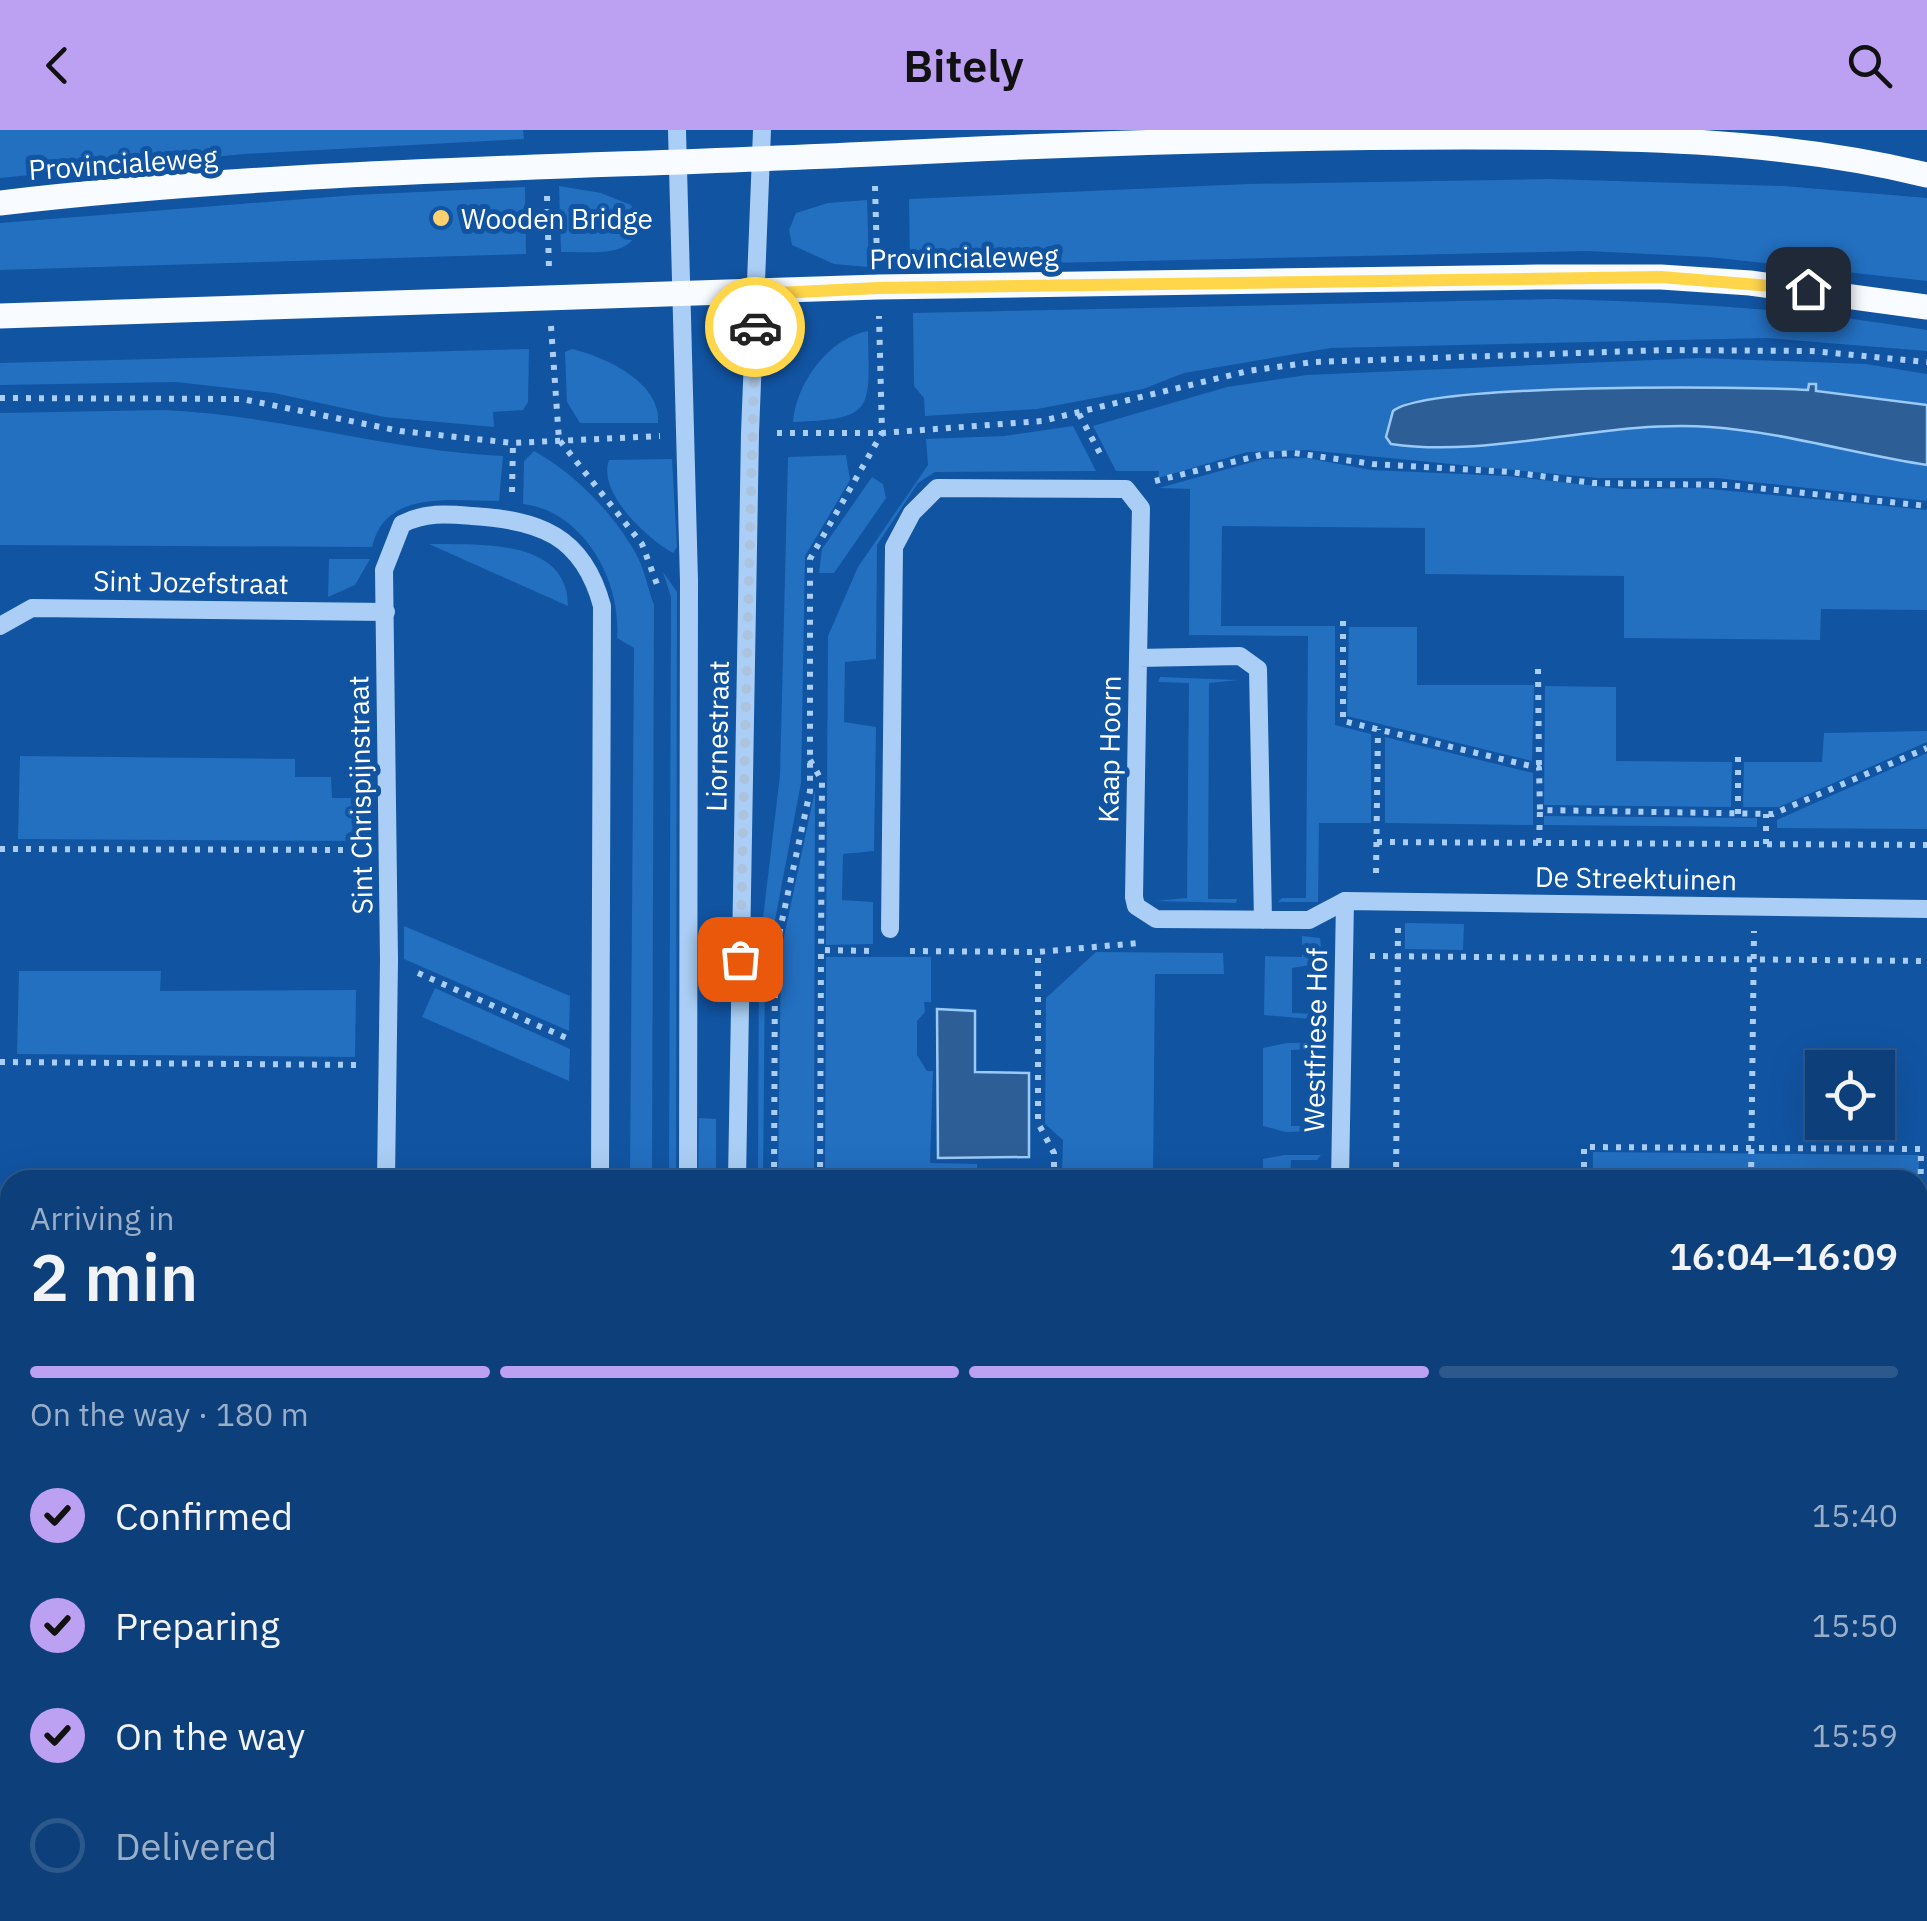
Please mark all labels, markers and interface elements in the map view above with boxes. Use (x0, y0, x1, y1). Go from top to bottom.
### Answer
text: Bitely (903, 36, 1024, 94)
icon: back (30, 38, 85, 93)
icon: search (1842, 38, 1897, 93)
street label: Provincialeweg (27, 138, 219, 188)
place label: Wooden Bridge (461, 200, 653, 237)
marker: Wooden Bridge (430, 207, 452, 229)
street label: Provincialeweg (869, 237, 1059, 277)
pin (1766, 247, 1851, 332)
icon: home (1781, 262, 1836, 317)
courier (705, 277, 805, 377)
icon: car (728, 300, 783, 355)
street label: Sint Jozefstraat (93, 562, 289, 602)
street label: Liornestraat (697, 660, 737, 812)
street label: Sint Chrispijnstraat (339, 675, 381, 915)
street label: Kaap Hoorn (1089, 675, 1129, 823)
street label: De Streektuinen (1535, 858, 1737, 898)
pin (698, 917, 783, 1002)
icon: bag (713, 932, 768, 987)
street label: Westfriese Hof (1295, 947, 1335, 1133)
map controls (1805, 1050, 1895, 1140)
button: locate (1805, 1050, 1895, 1140)
text: Arriving in (30, 1197, 175, 1239)
text: 16:04–16:09 (1669, 1231, 1898, 1280)
text: 2 min (30, 1234, 198, 1319)
text: On the way · 180 m (30, 1393, 309, 1435)
icon: check (30, 1488, 85, 1543)
text: Confirmed (115, 1491, 293, 1540)
text: 15:40 (1812, 1494, 1898, 1536)
icon: check (30, 1598, 85, 1653)
text: Preparing (115, 1601, 280, 1650)
text: 15:50 (1812, 1604, 1898, 1646)
icon: check (30, 1708, 85, 1763)
text: On the way (115, 1711, 305, 1760)
text: 15:59 (1812, 1714, 1898, 1756)
text: Delivered (115, 1821, 277, 1870)

